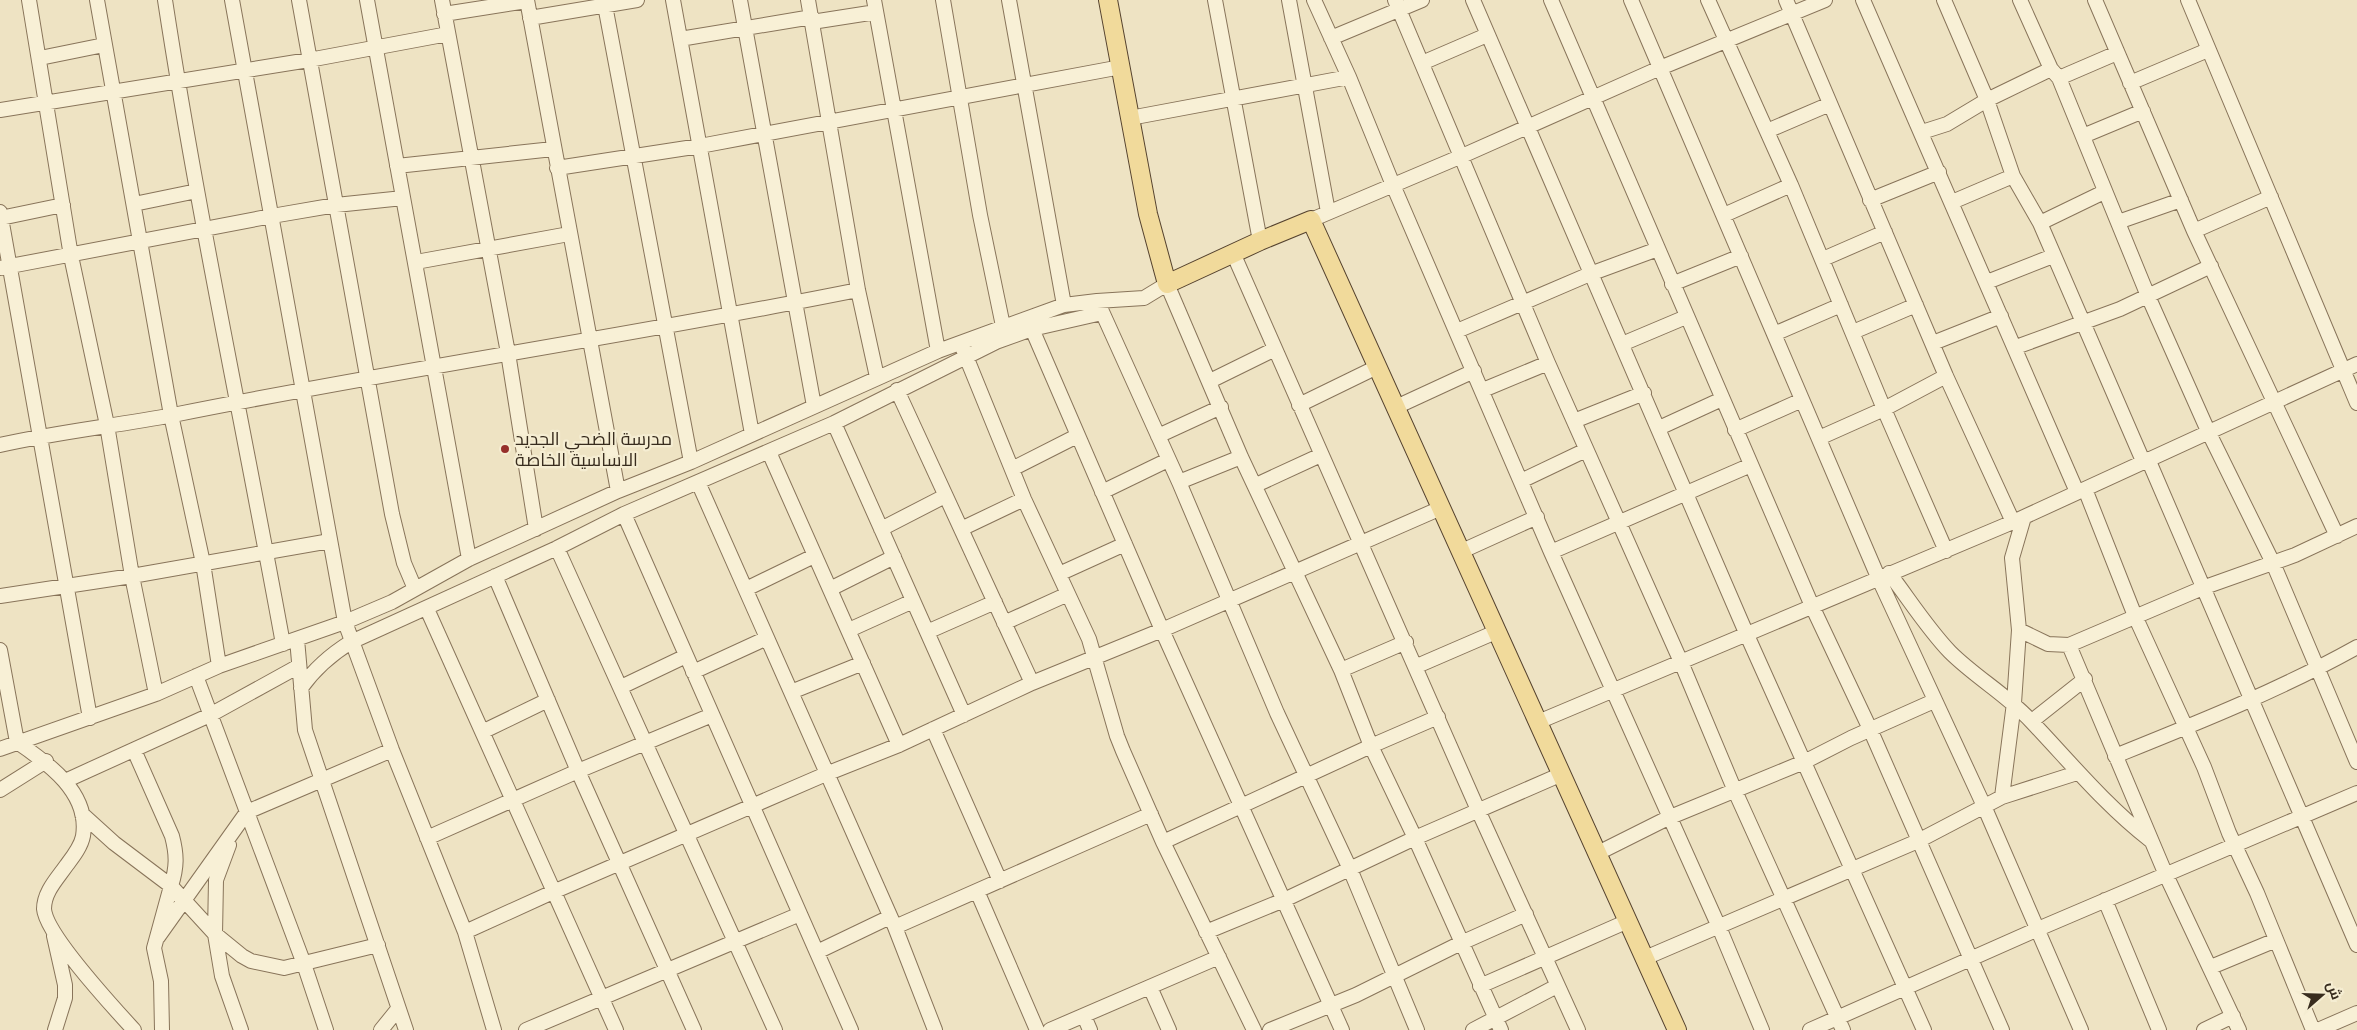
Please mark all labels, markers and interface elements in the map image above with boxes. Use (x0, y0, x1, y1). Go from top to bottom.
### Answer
place label: مدرسة الضحي الجديد الاساسية الخاصة (515, 428, 672, 470)
marker: مدرسة الضحي الجديد الاساسية الخاصة (499, 443, 511, 455)
north arrow (2297, 970, 2347, 1020)
text: ش (2323, 979, 2345, 1002)

